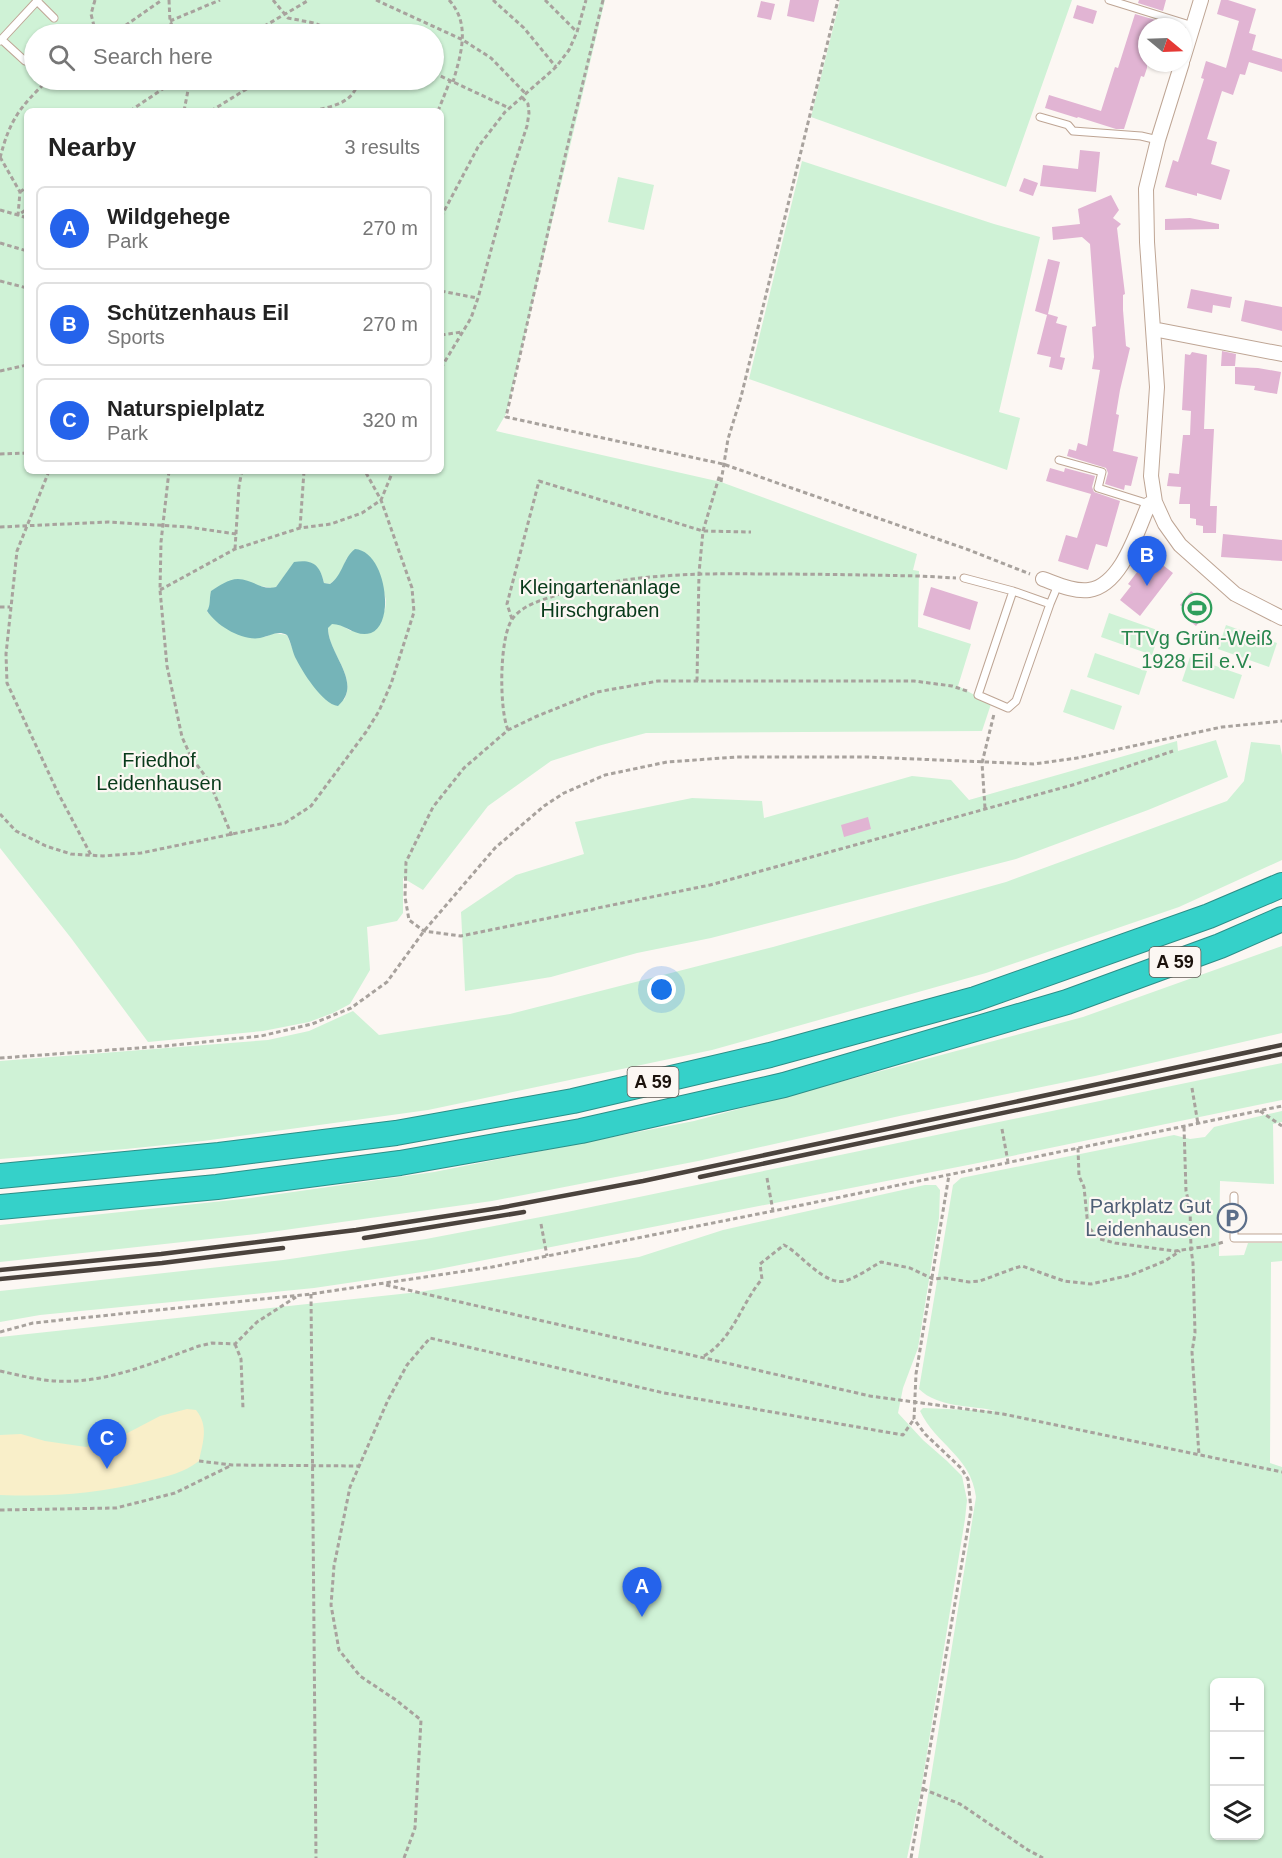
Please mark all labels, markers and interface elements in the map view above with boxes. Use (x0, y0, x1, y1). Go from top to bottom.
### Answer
north arrow (1138, 18, 1192, 72)
search box (24, 24, 444, 90)
icon: search (45, 41, 78, 74)
text: Search here (93, 44, 213, 69)
text: Nearby (48, 132, 136, 162)
text: 3 results (344, 136, 420, 158)
text: Wildgehege (107, 204, 230, 229)
text: A (62, 217, 77, 239)
text: 270 m (362, 217, 418, 239)
text: Park (107, 230, 148, 252)
text: Schützenhaus Eil (107, 300, 289, 325)
text: B (62, 313, 77, 335)
text: 270 m (362, 313, 418, 335)
text: Sports (107, 326, 165, 348)
text: Naturspielplatz (107, 396, 265, 421)
text: C (62, 409, 77, 431)
text: 320 m (362, 409, 418, 431)
text: Park (107, 422, 148, 444)
pin: B (1128, 536, 1166, 586)
park label: Kleingartenanlage Hirschgraben (519, 576, 681, 621)
sports icon: TTVg Grün-Weiß 1928 Eil e.V. (1181, 592, 1213, 624)
place label: TTVg Grün-Weiß 1928 Eil e.V. (1121, 627, 1273, 672)
park label: Friedhof Leidenhausen (96, 749, 222, 794)
road number: A 59 (1150, 947, 1200, 977)
your location (647, 975, 676, 1004)
road number: A 59 (628, 1067, 678, 1097)
place label: Parkplatz Gut Leidenhausen (1085, 1195, 1211, 1240)
parking icon: Parkplatz Gut Leidenhausen (1216, 1202, 1248, 1234)
pin: C (88, 1420, 126, 1469)
pin: A (622, 1568, 662, 1617)
map controls (1210, 1678, 1264, 1840)
button: + (1210, 1678, 1264, 1732)
button: − (1210, 1732, 1264, 1786)
button: layers (1210, 1786, 1264, 1840)

